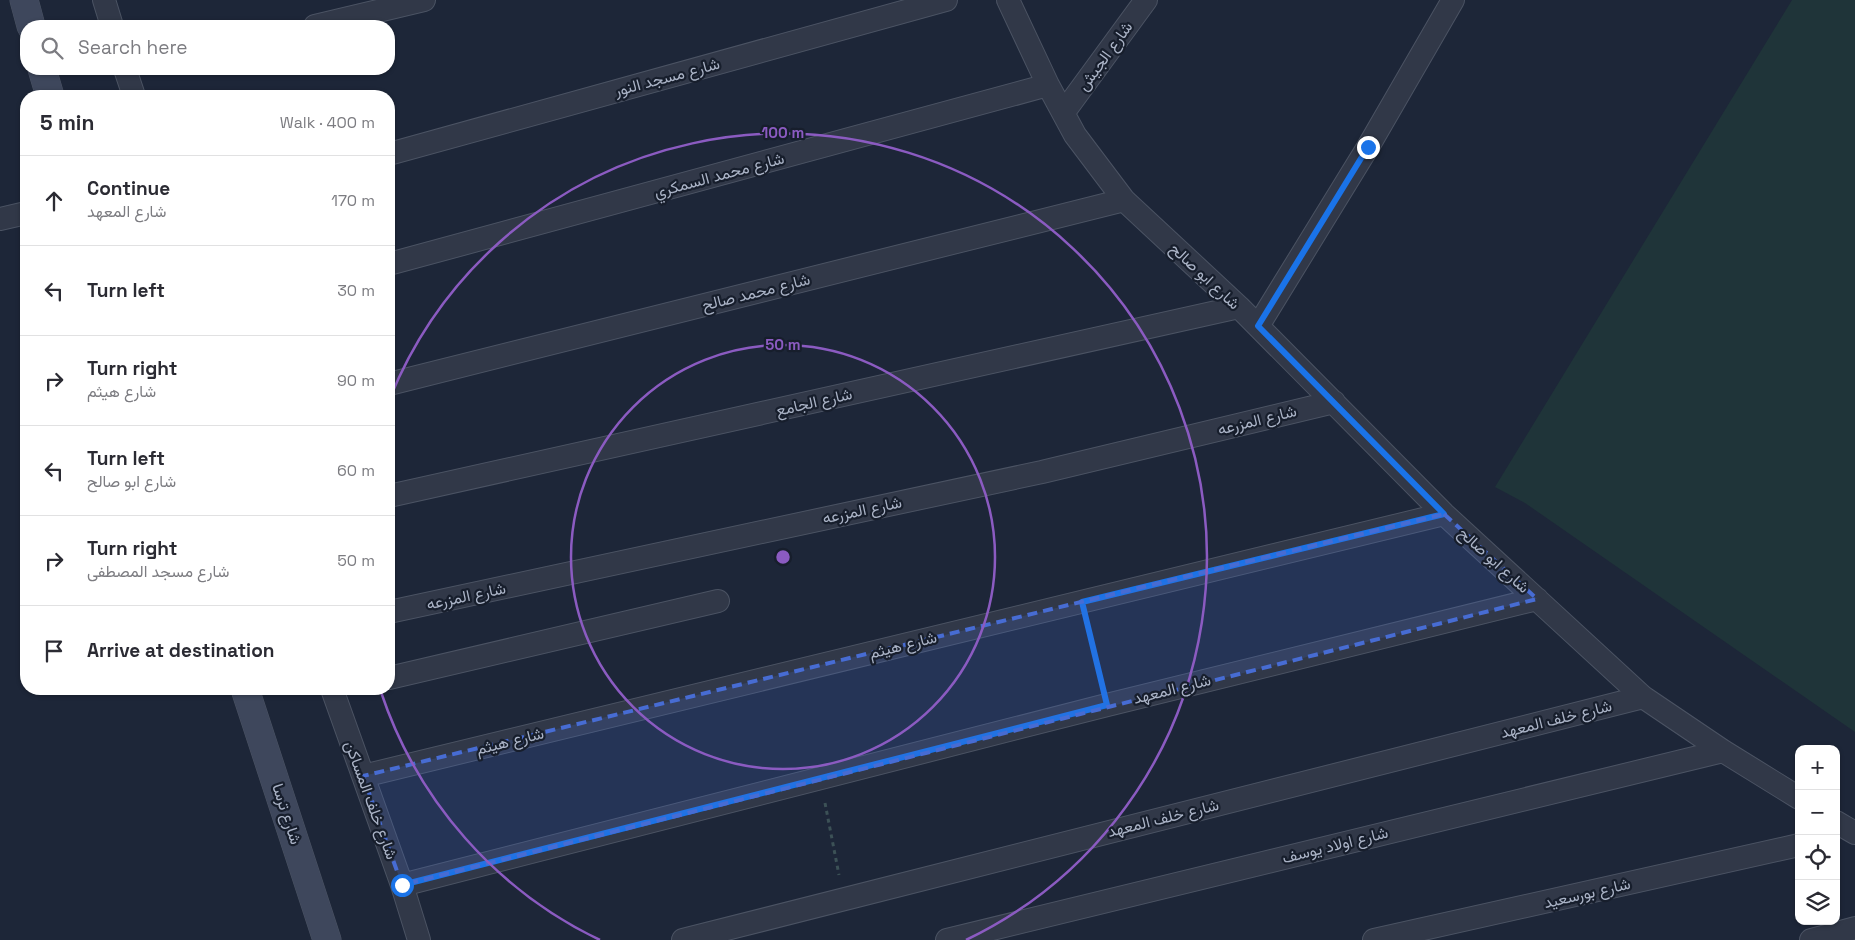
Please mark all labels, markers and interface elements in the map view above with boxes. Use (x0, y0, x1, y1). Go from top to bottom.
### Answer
street label: شارع الجيش (1073, 17, 1138, 96)
search box (20, 20, 395, 75)
icon: search (38, 34, 66, 62)
text: Search here (78, 35, 188, 60)
street label: شارع مسجد النور (611, 53, 722, 102)
text: 5 min (40, 109, 94, 136)
text: Walk · 400 m (280, 112, 375, 133)
text: 100 m (762, 123, 804, 142)
route end (1357, 136, 1380, 159)
street label: شارع محمد السمكري (651, 147, 787, 205)
text: Continue (87, 176, 170, 201)
icon: ahead (40, 187, 68, 215)
text: 170 m (331, 190, 375, 211)
text: شارع المعهد (87, 201, 166, 222)
street label: شارع ابو صالح (1165, 238, 1245, 315)
street label: شارع محمد صالح (700, 268, 812, 317)
icon: left (40, 277, 68, 305)
text: Turn left (87, 278, 165, 303)
text: 30 m (337, 280, 375, 301)
text: 50 m (765, 335, 801, 354)
text: Turn right (87, 356, 177, 381)
icon: right (40, 367, 68, 395)
text: 90 m (337, 370, 375, 391)
text: شارع هيثم (87, 381, 156, 402)
street label: شارع الجامع (774, 383, 855, 422)
street label: شارع المزرعه (1215, 400, 1299, 441)
text: Turn left (87, 446, 165, 471)
icon: left (40, 457, 68, 485)
text: 60 m (337, 460, 375, 481)
text: شارع ابو صالح (87, 471, 176, 492)
street label: شارع المزرعه (820, 491, 904, 530)
street label: شارع ابو صالح (1453, 522, 1534, 598)
text: Turn right (87, 536, 177, 561)
icon: right (40, 547, 68, 575)
centre of rings (774, 548, 792, 566)
text: 50 m (337, 550, 375, 571)
text: شارع مسجد المصطفى (87, 561, 229, 582)
street label: شارع المزرعه (424, 577, 508, 616)
street label: شارع هيثم (867, 626, 939, 665)
icon: arrive (40, 637, 68, 665)
text: Arrive at destination (87, 638, 275, 663)
street label: شارع المعهد (1131, 669, 1213, 710)
street label: شارع خلف المعهد (1498, 695, 1614, 744)
street label: شارع هيثم (474, 722, 546, 761)
street label: شارع خلف المساكن (339, 738, 402, 863)
map controls (1795, 745, 1840, 925)
button: + (1795, 745, 1840, 790)
street label: شارع ترسا (266, 781, 307, 847)
button: − (1795, 790, 1840, 835)
street label: شارع خلف المعهد (1105, 794, 1221, 843)
street label: شارع اولاد يوسف (1280, 822, 1390, 869)
button: locate (1795, 835, 1840, 880)
street label: شارع بورسعيد (1542, 873, 1633, 914)
route start (391, 874, 414, 897)
button: layers (1795, 880, 1840, 925)

